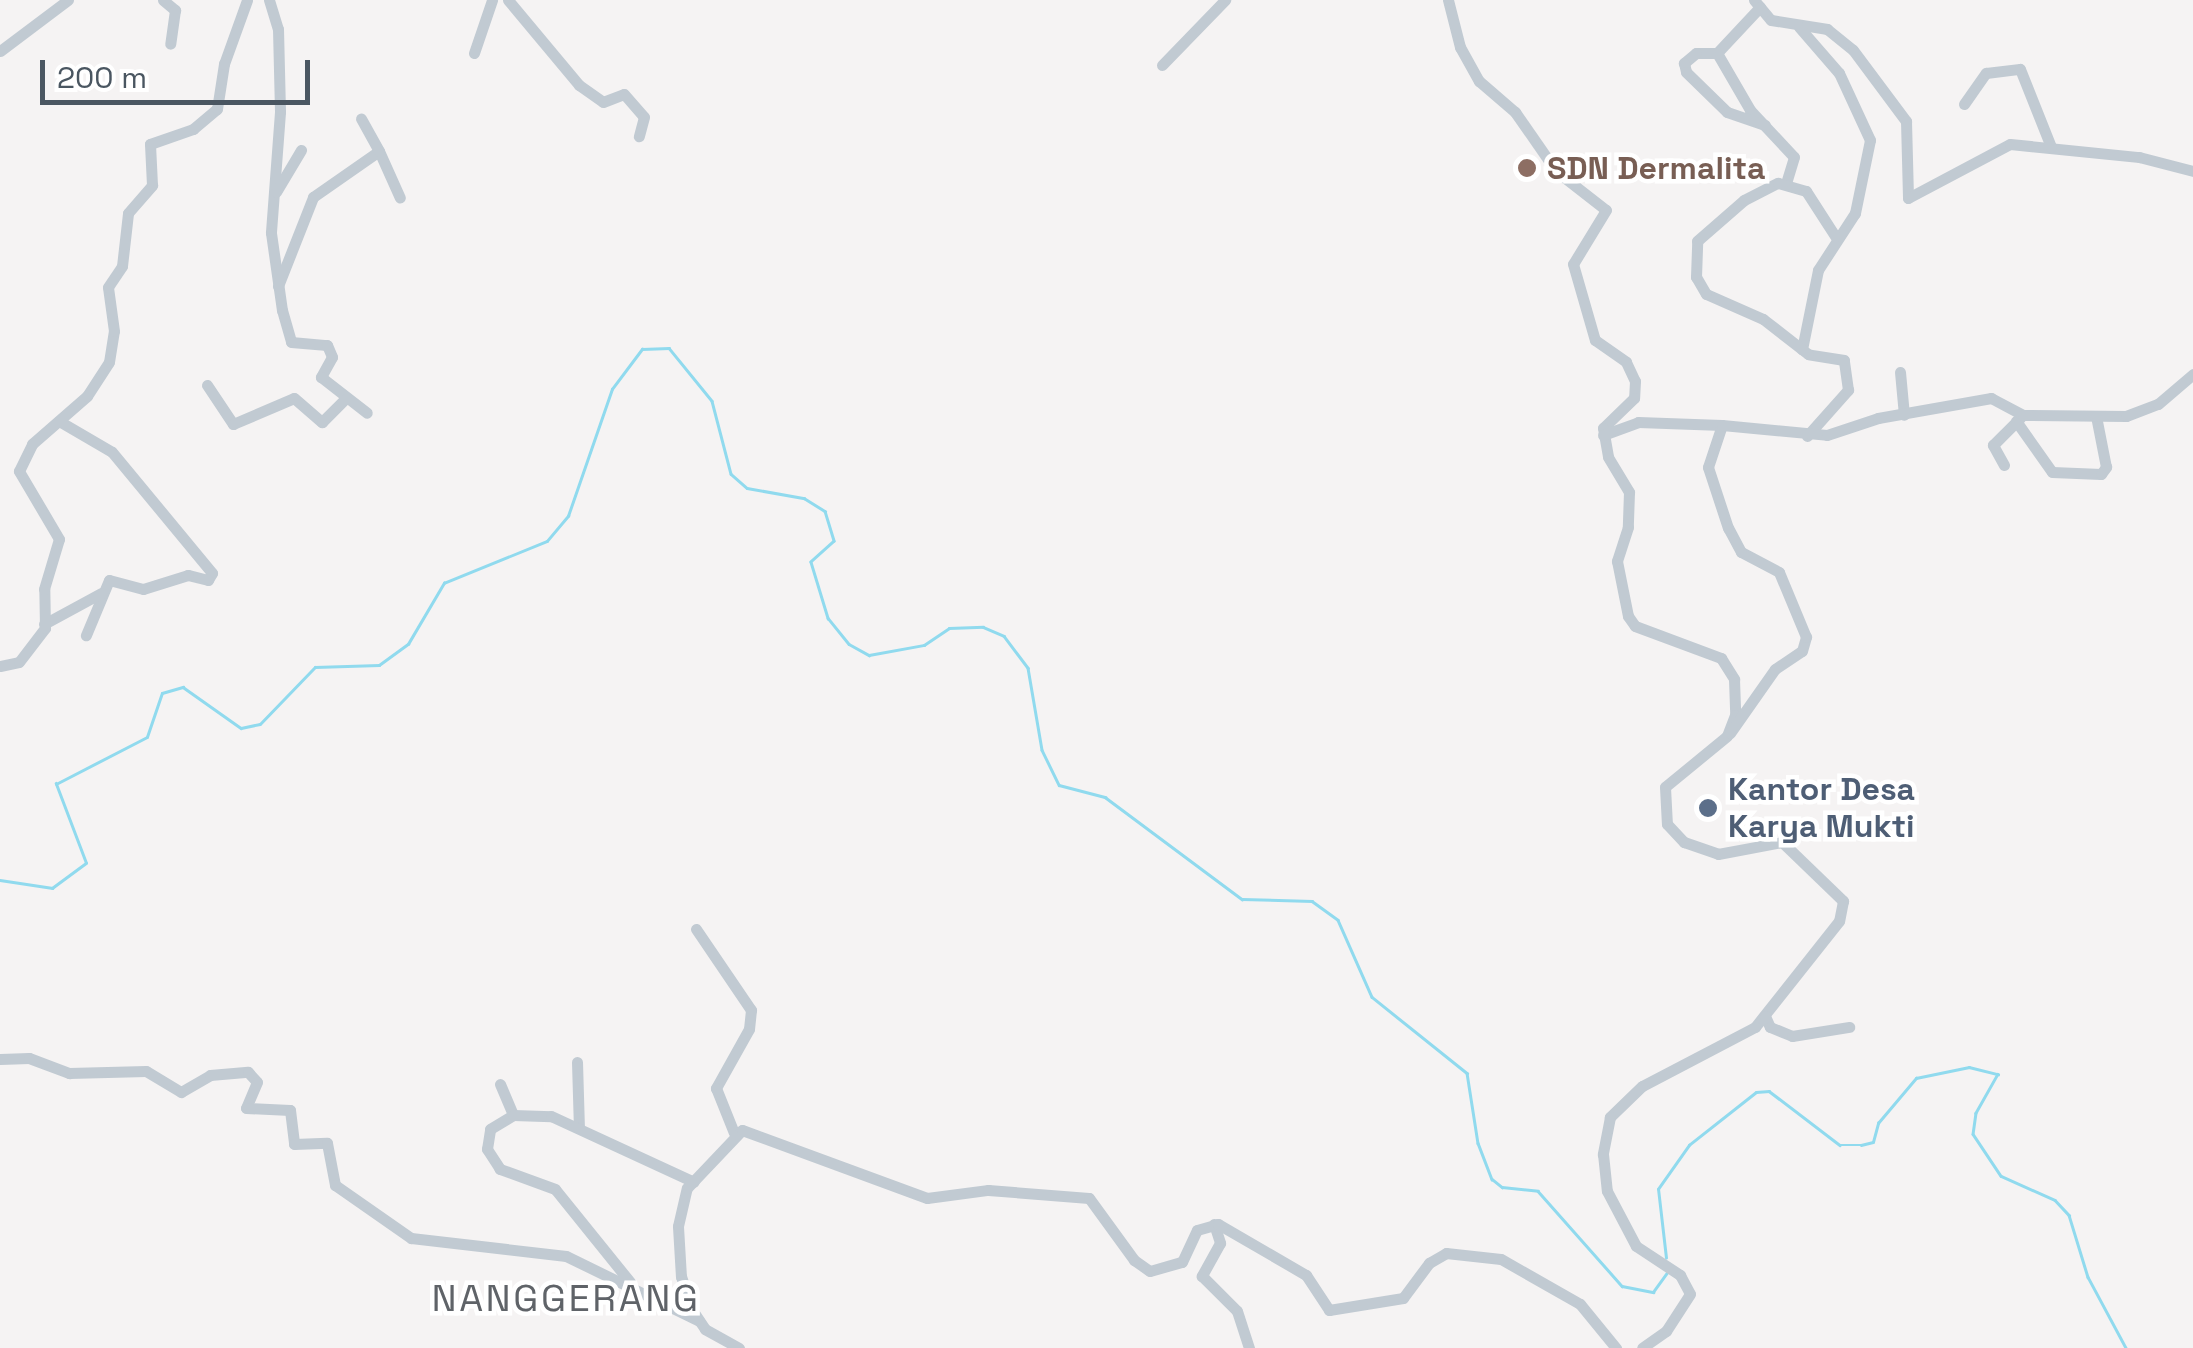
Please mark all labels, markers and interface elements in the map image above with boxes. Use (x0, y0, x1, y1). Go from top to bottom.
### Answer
scale bar (45, 40, 315, 102)
text: 200 m (57, 58, 147, 97)
place label: SDN Dermalita (1547, 149, 1766, 187)
marker: SDN Dermalita (1516, 157, 1538, 179)
place label: Kantor Desa Karya Mukti (1728, 771, 1915, 846)
marker: Kantor Desa Karya Mukti (1697, 797, 1719, 819)
district label: NANGGERANG (431, 1276, 701, 1322)

